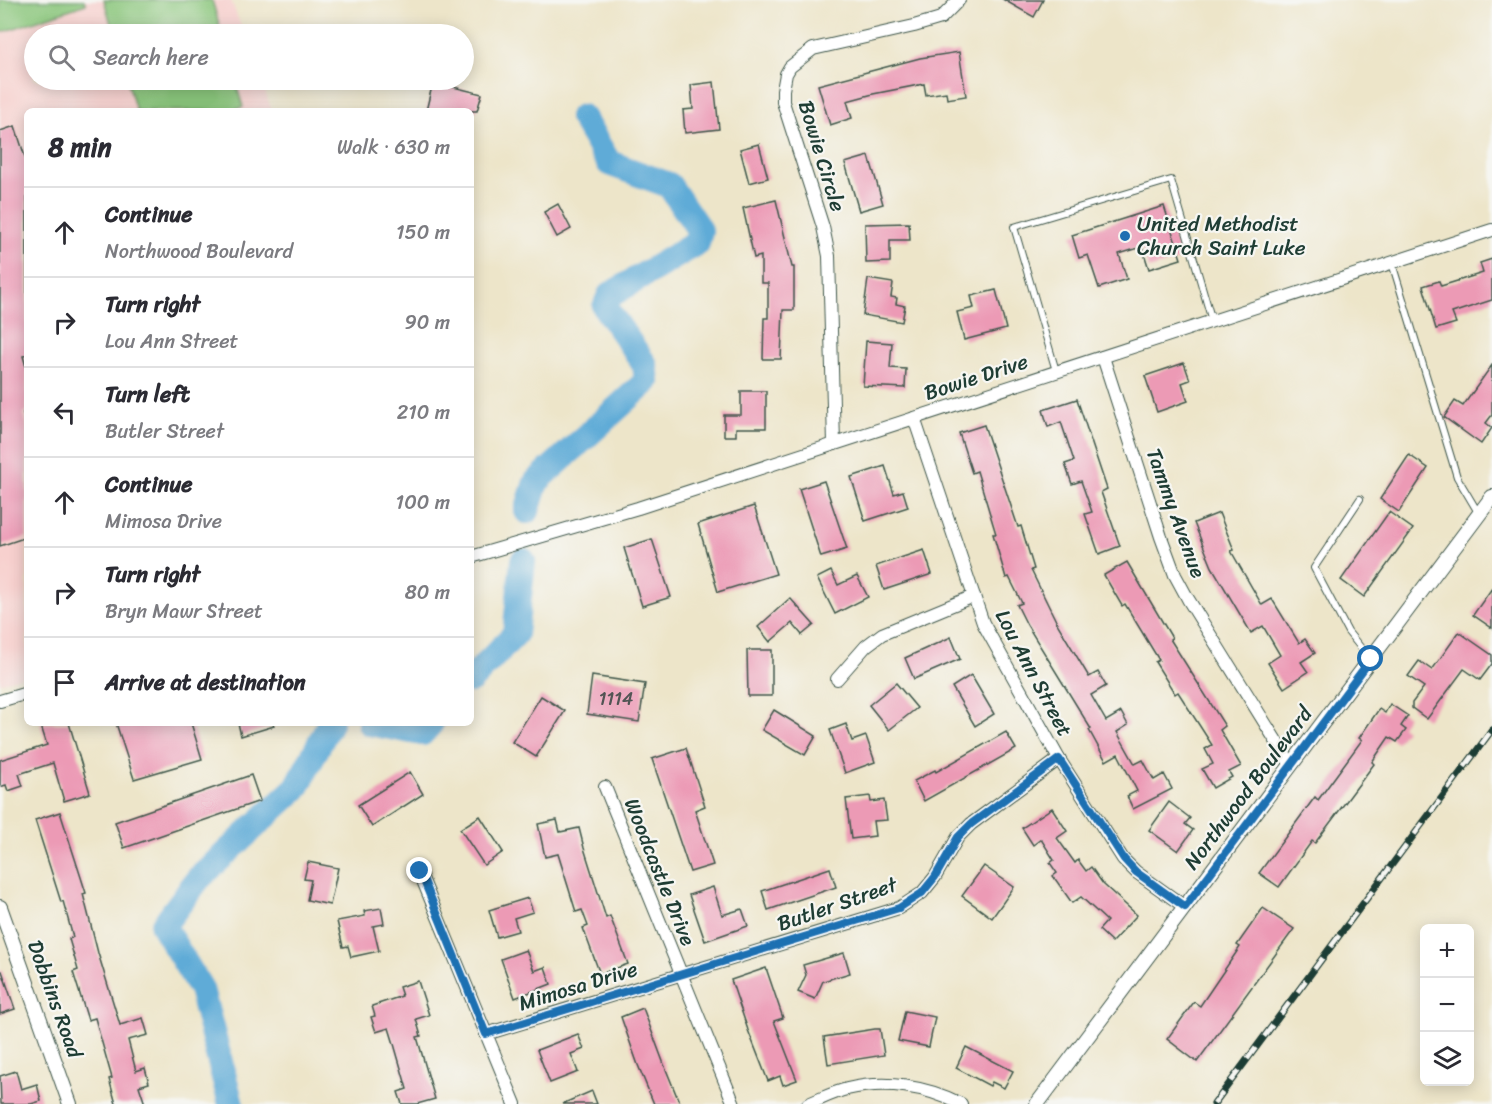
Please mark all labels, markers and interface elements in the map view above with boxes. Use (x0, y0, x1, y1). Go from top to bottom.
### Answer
search box (24, 24, 474, 90)
text: Search here (93, 38, 209, 77)
icon: search (45, 41, 78, 74)
street label: Bowie Circle (787, 96, 857, 217)
text: 8 min (48, 124, 112, 170)
text: Walk · 630 m (337, 130, 450, 165)
text: Continue (105, 195, 193, 234)
place label: United Methodist Church Saint Luke (1137, 205, 1306, 267)
text: 150 m (396, 215, 450, 250)
icon: ahead (48, 216, 81, 249)
marker: United Methodist Church Saint Luke (1118, 229, 1132, 243)
text: Northwood Boulevard (105, 234, 293, 269)
text: Turn right (105, 285, 200, 324)
text: 90 m (405, 305, 450, 340)
icon: right (48, 306, 81, 339)
text: Lou Ann Street (105, 324, 238, 359)
street label: Bowie Drive (919, 342, 1033, 412)
text: Turn left (105, 375, 190, 414)
text: 210 m (397, 395, 450, 430)
icon: left (48, 396, 81, 429)
text: Butler Street (105, 414, 224, 449)
street label: Tammy Avenue (1135, 443, 1217, 583)
text: Continue (105, 465, 193, 504)
text: 100 m (396, 485, 450, 520)
icon: ahead (48, 486, 81, 519)
text: Mimosa Drive (105, 504, 222, 539)
text: Turn right (105, 555, 200, 594)
text: 80 m (405, 575, 450, 610)
icon: right (48, 576, 81, 609)
text: Bryn Mawr Street (105, 594, 263, 629)
street label: Lou Ann Street (984, 602, 1084, 744)
route start (1357, 645, 1383, 671)
text: Arrive at destination (105, 663, 306, 702)
icon: arrive (48, 666, 81, 699)
house number: 1114 (599, 683, 633, 715)
street label: Northwood Boulevard (1173, 696, 1324, 878)
street label: Woodcastle Drive (613, 792, 707, 952)
route end (406, 857, 432, 883)
street label: Butler Street (772, 865, 904, 942)
map controls (1420, 924, 1474, 1086)
button: + (1420, 924, 1474, 978)
street label: Dobbins Road (16, 935, 95, 1065)
street label: Mimosa Drive (514, 950, 643, 1022)
button: − (1420, 978, 1474, 1032)
button: layers (1420, 1032, 1474, 1086)

